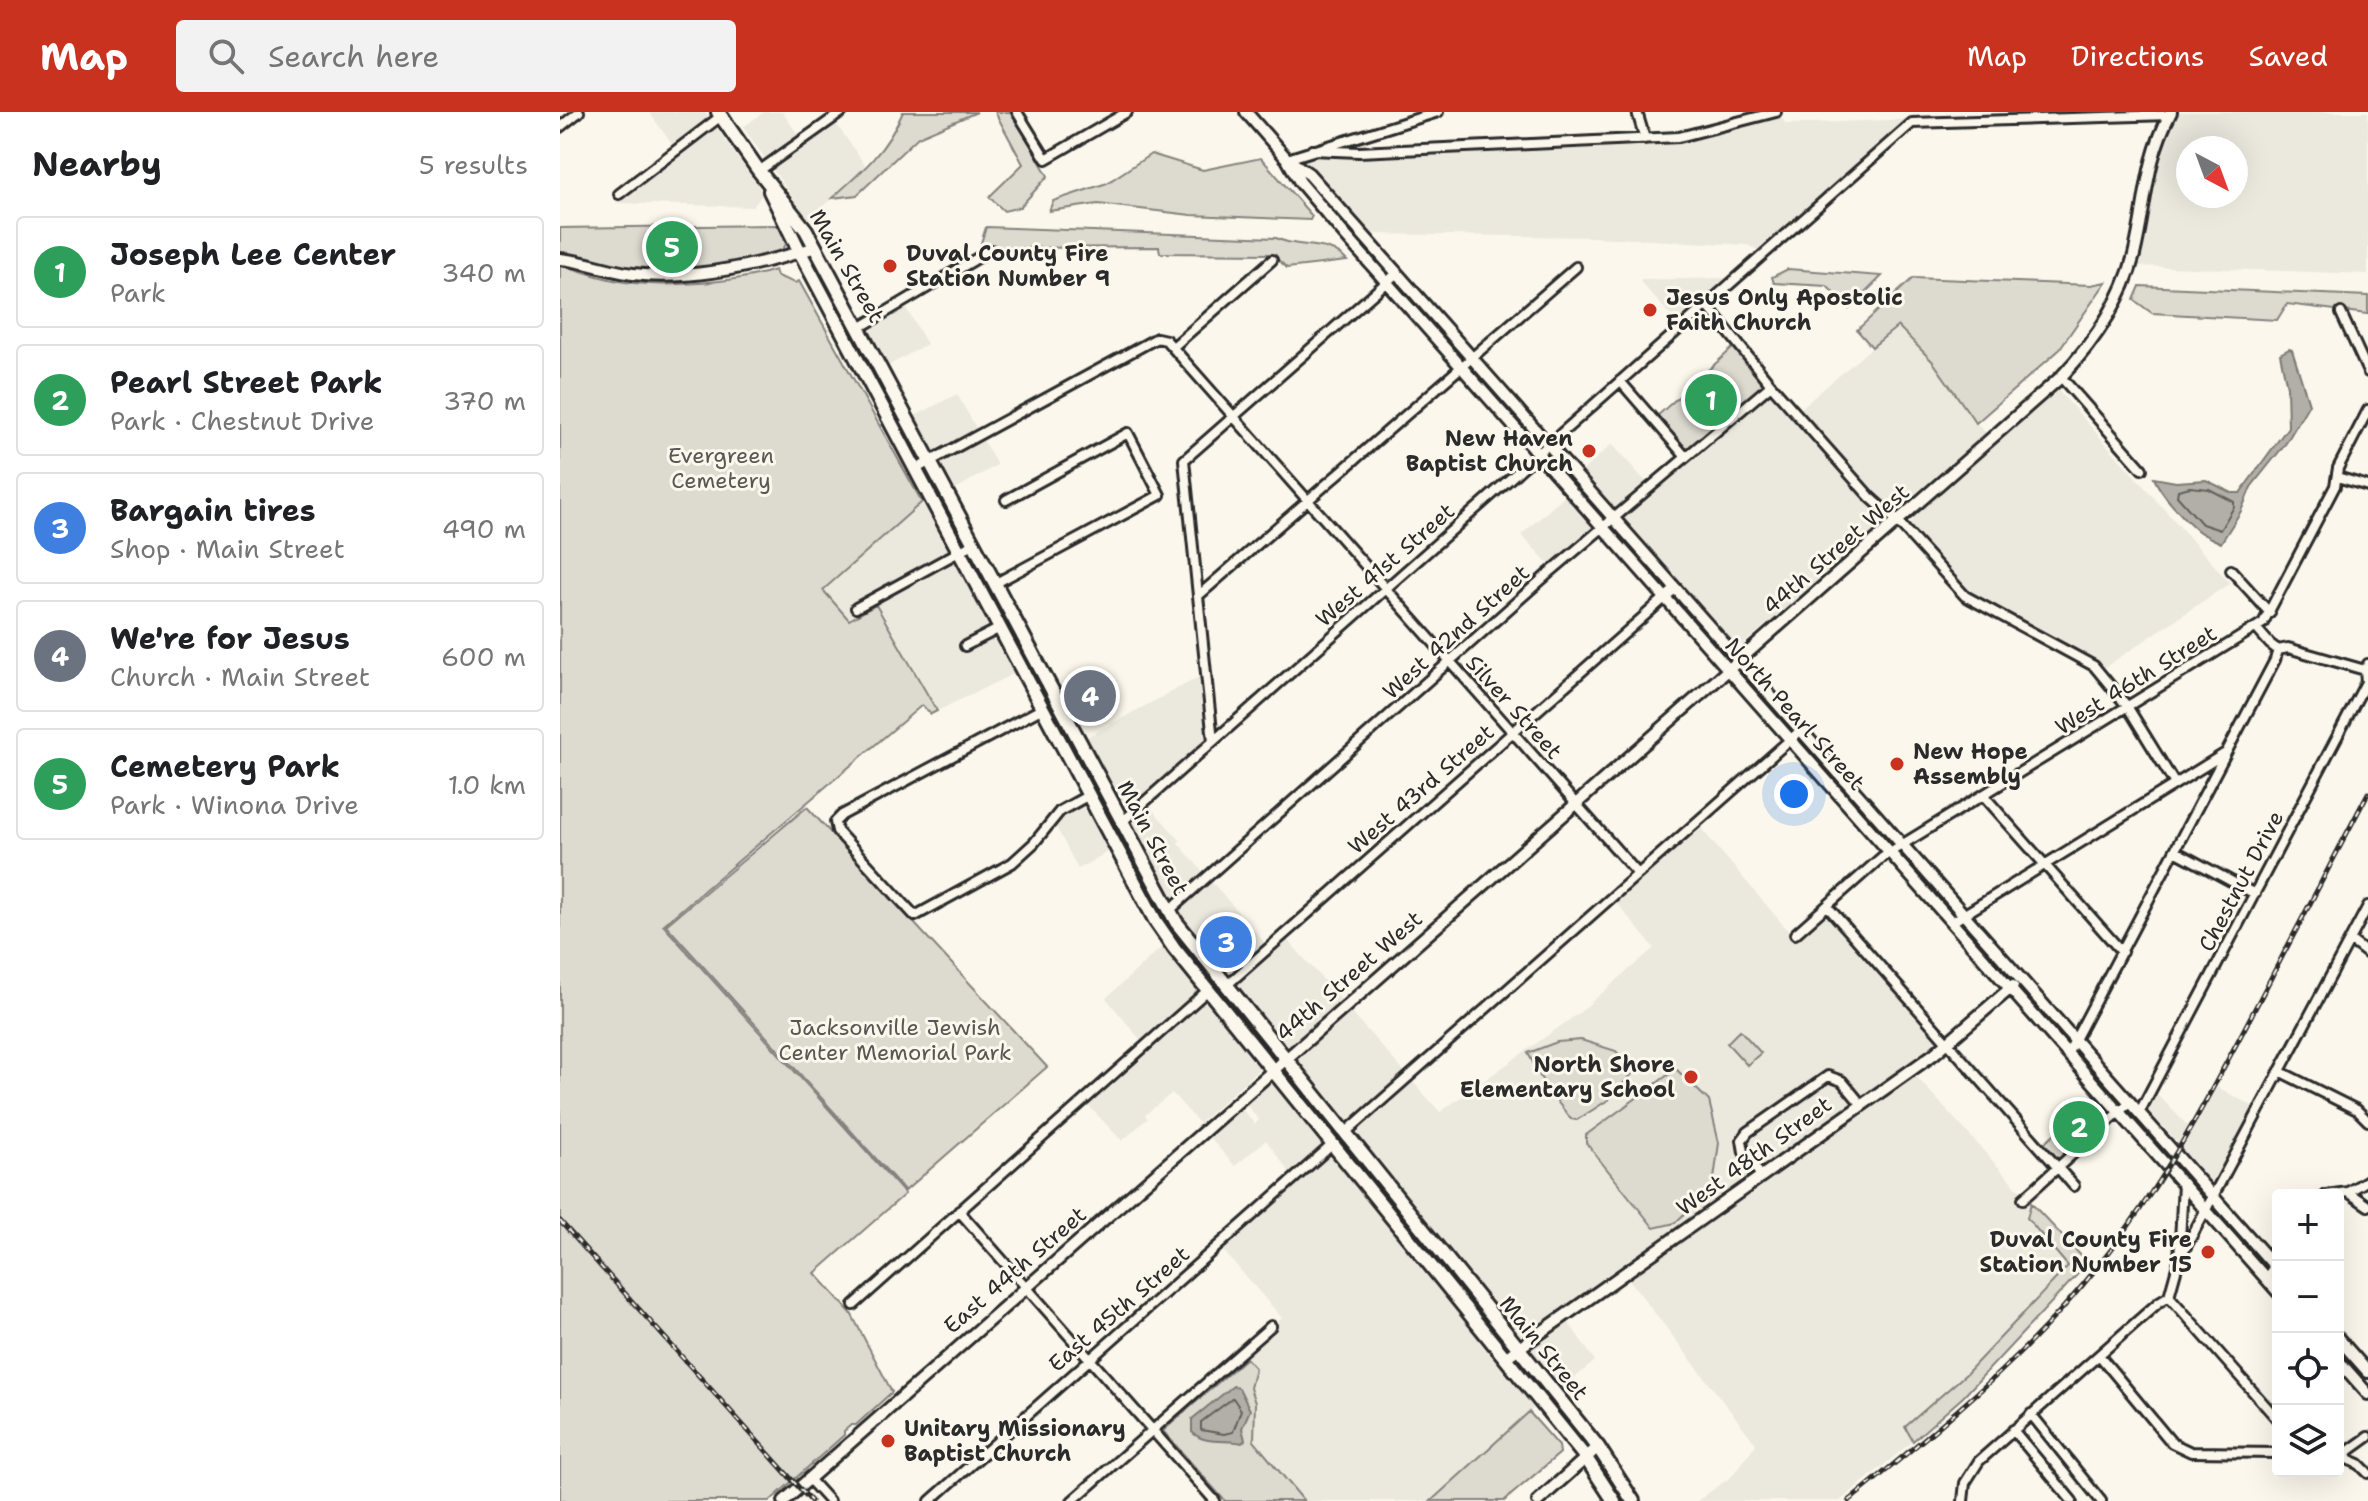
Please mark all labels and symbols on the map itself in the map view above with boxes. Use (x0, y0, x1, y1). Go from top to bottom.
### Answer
north arrow (2176, 136, 2248, 208)
street label: Main Street (803, 204, 891, 328)
pin: 5 (646, 217, 698, 277)
place label: Duval County Fire Station Number 9 (906, 239, 1110, 293)
marker: Duval County Fire Station Number 9 (881, 257, 899, 275)
place label: Jesus Only Apostolic Faith Church (1666, 283, 1903, 337)
marker: Jesus Only Apostolic Faith Church (1641, 301, 1659, 319)
pin: 1 (1685, 370, 1737, 430)
place label: New Haven Baptist Church (1406, 424, 1573, 478)
park label: Evergreen Cemetery (668, 441, 774, 495)
marker: New Haven Baptist Church (1580, 442, 1598, 460)
street label: 44th Street West (1757, 477, 1915, 621)
street label: West 41st Street (1309, 497, 1461, 633)
street label: West 42nd Street (1376, 558, 1536, 706)
street label: West 46th Street (2050, 619, 2222, 741)
street label: North Pearl Street (1719, 631, 1871, 797)
street label: Silver Street (1460, 649, 1568, 765)
pin: 4 (1064, 666, 1116, 726)
street label: West 43rd Street (1342, 718, 1500, 860)
place label: New Hope Assembly (1913, 737, 2028, 791)
marker: New Hope Assembly (1888, 755, 1906, 773)
your location (1774, 774, 1814, 814)
street label: Main Street (1111, 775, 1195, 901)
street label: Chestnut Drive (2192, 806, 2290, 956)
street label: 44th Street West (1270, 904, 1428, 1048)
pin: 3 (1200, 912, 1252, 972)
park label: Jacksonville Jewish Center Memorial Park (778, 1013, 1012, 1067)
place label: North Shore Elementary School (1460, 1050, 1675, 1104)
marker: North Shore Elementary School (1682, 1068, 1700, 1086)
street label: West 48th Street (1671, 1090, 1837, 1222)
pin: 2 (2053, 1097, 2105, 1157)
street label: East 44th Street (938, 1200, 1092, 1340)
place label: Duval County Fire Station Number 15 (1980, 1225, 2192, 1279)
street label: East 45th Street (1042, 1240, 1196, 1378)
marker: Duval County Fire Station Number 15 (2199, 1243, 2217, 1261)
street label: Main Street (1493, 1290, 1595, 1406)
place label: Unitary Missionary Baptist Church (904, 1414, 1126, 1468)
marker: Unitary Missionary Baptist Church (879, 1432, 897, 1450)

